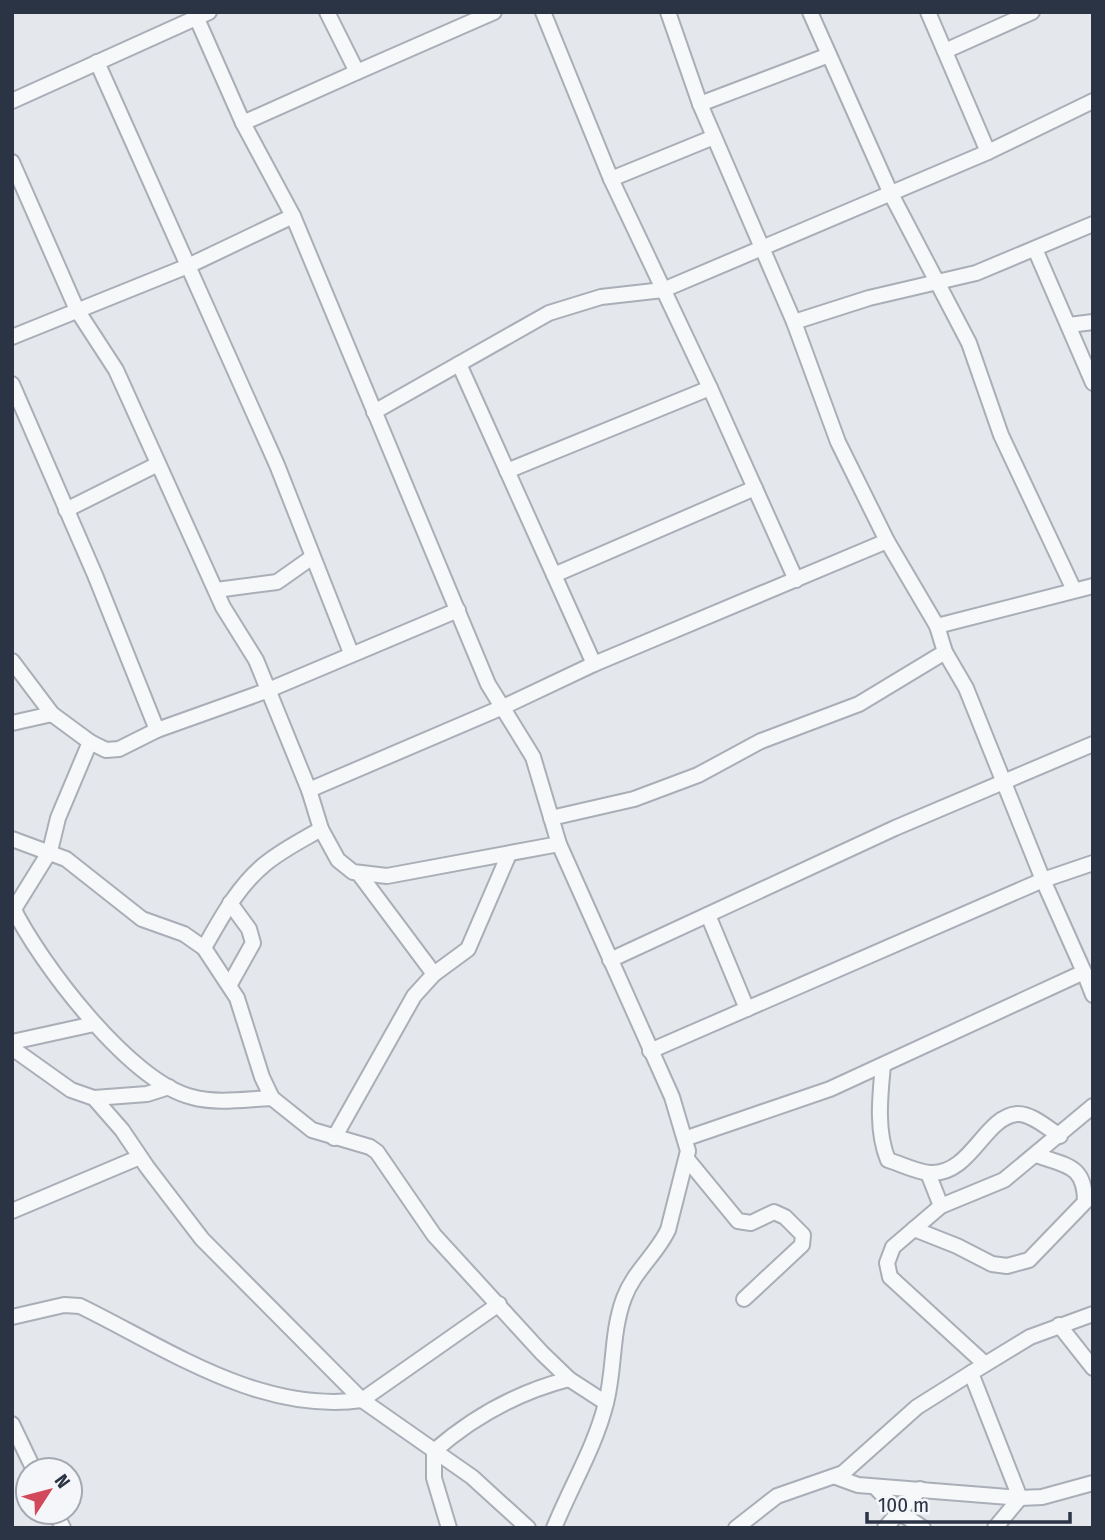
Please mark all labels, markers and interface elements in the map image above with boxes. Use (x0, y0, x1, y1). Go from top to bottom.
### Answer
north arrow (14, 1456, 84, 1526)
text: N (50, 1470, 75, 1493)
scale bar (867, 1480, 1070, 1524)
text: 100 m (878, 1492, 929, 1518)

